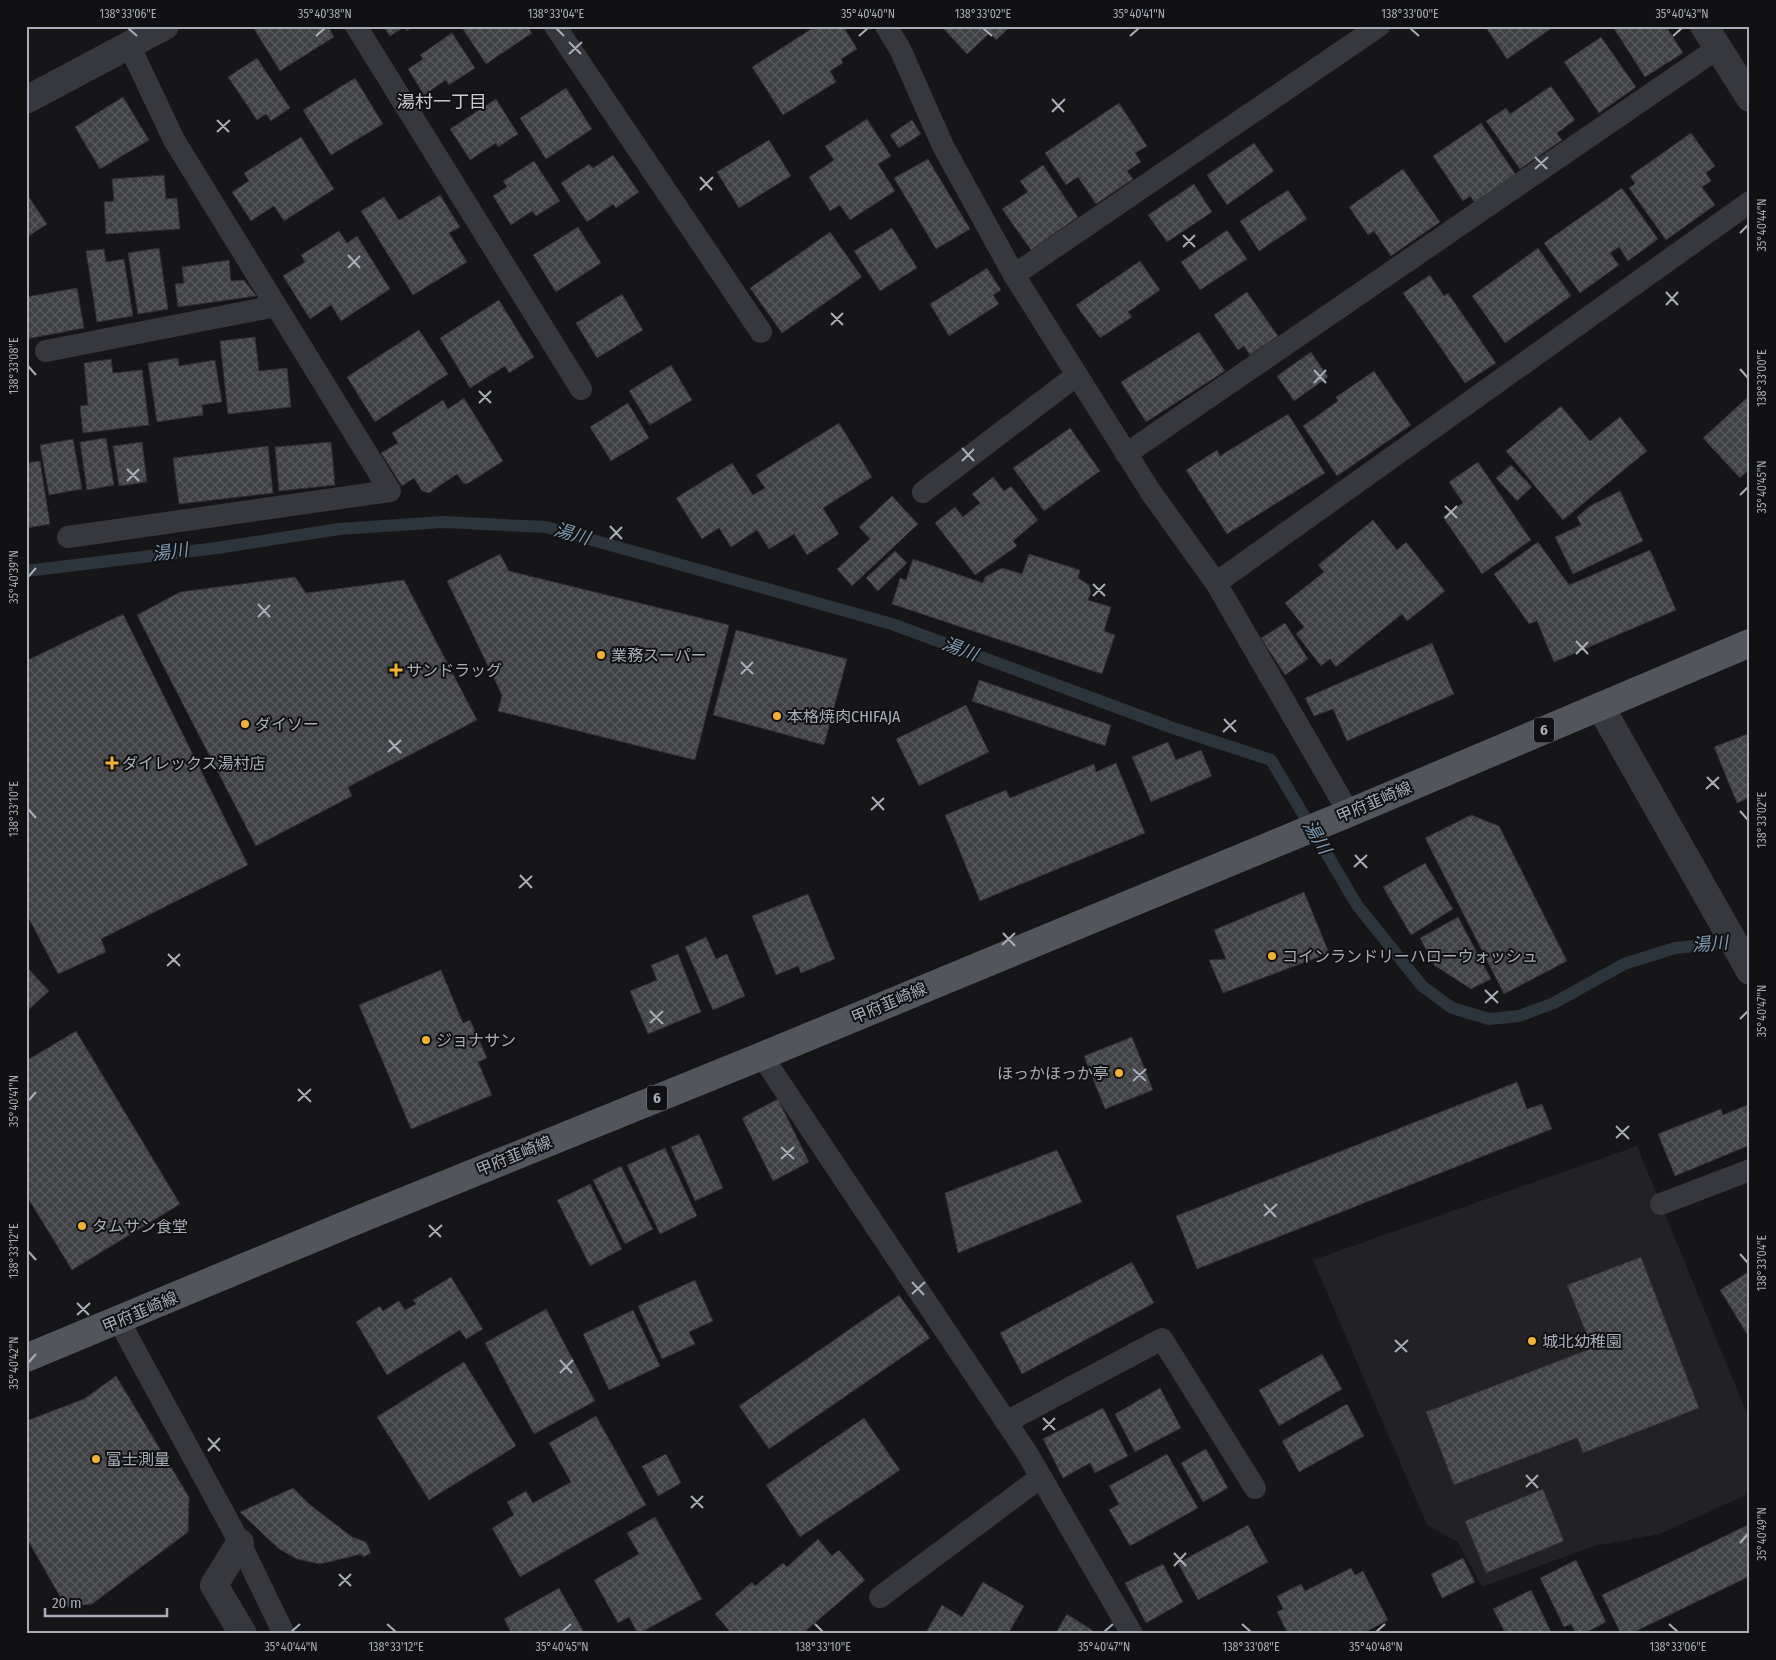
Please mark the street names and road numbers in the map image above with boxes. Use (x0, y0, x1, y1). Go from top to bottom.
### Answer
road number: 6 (1534, 718, 1554, 742)
street label: 甲府韮崎線 (1333, 778, 1415, 826)
street label: 甲府韮崎線 (848, 979, 930, 1027)
road number: 6 (647, 1086, 667, 1110)
street label: 甲府韮崎線 (473, 1132, 555, 1180)
street label: 甲府韮崎線 (99, 1288, 181, 1336)

